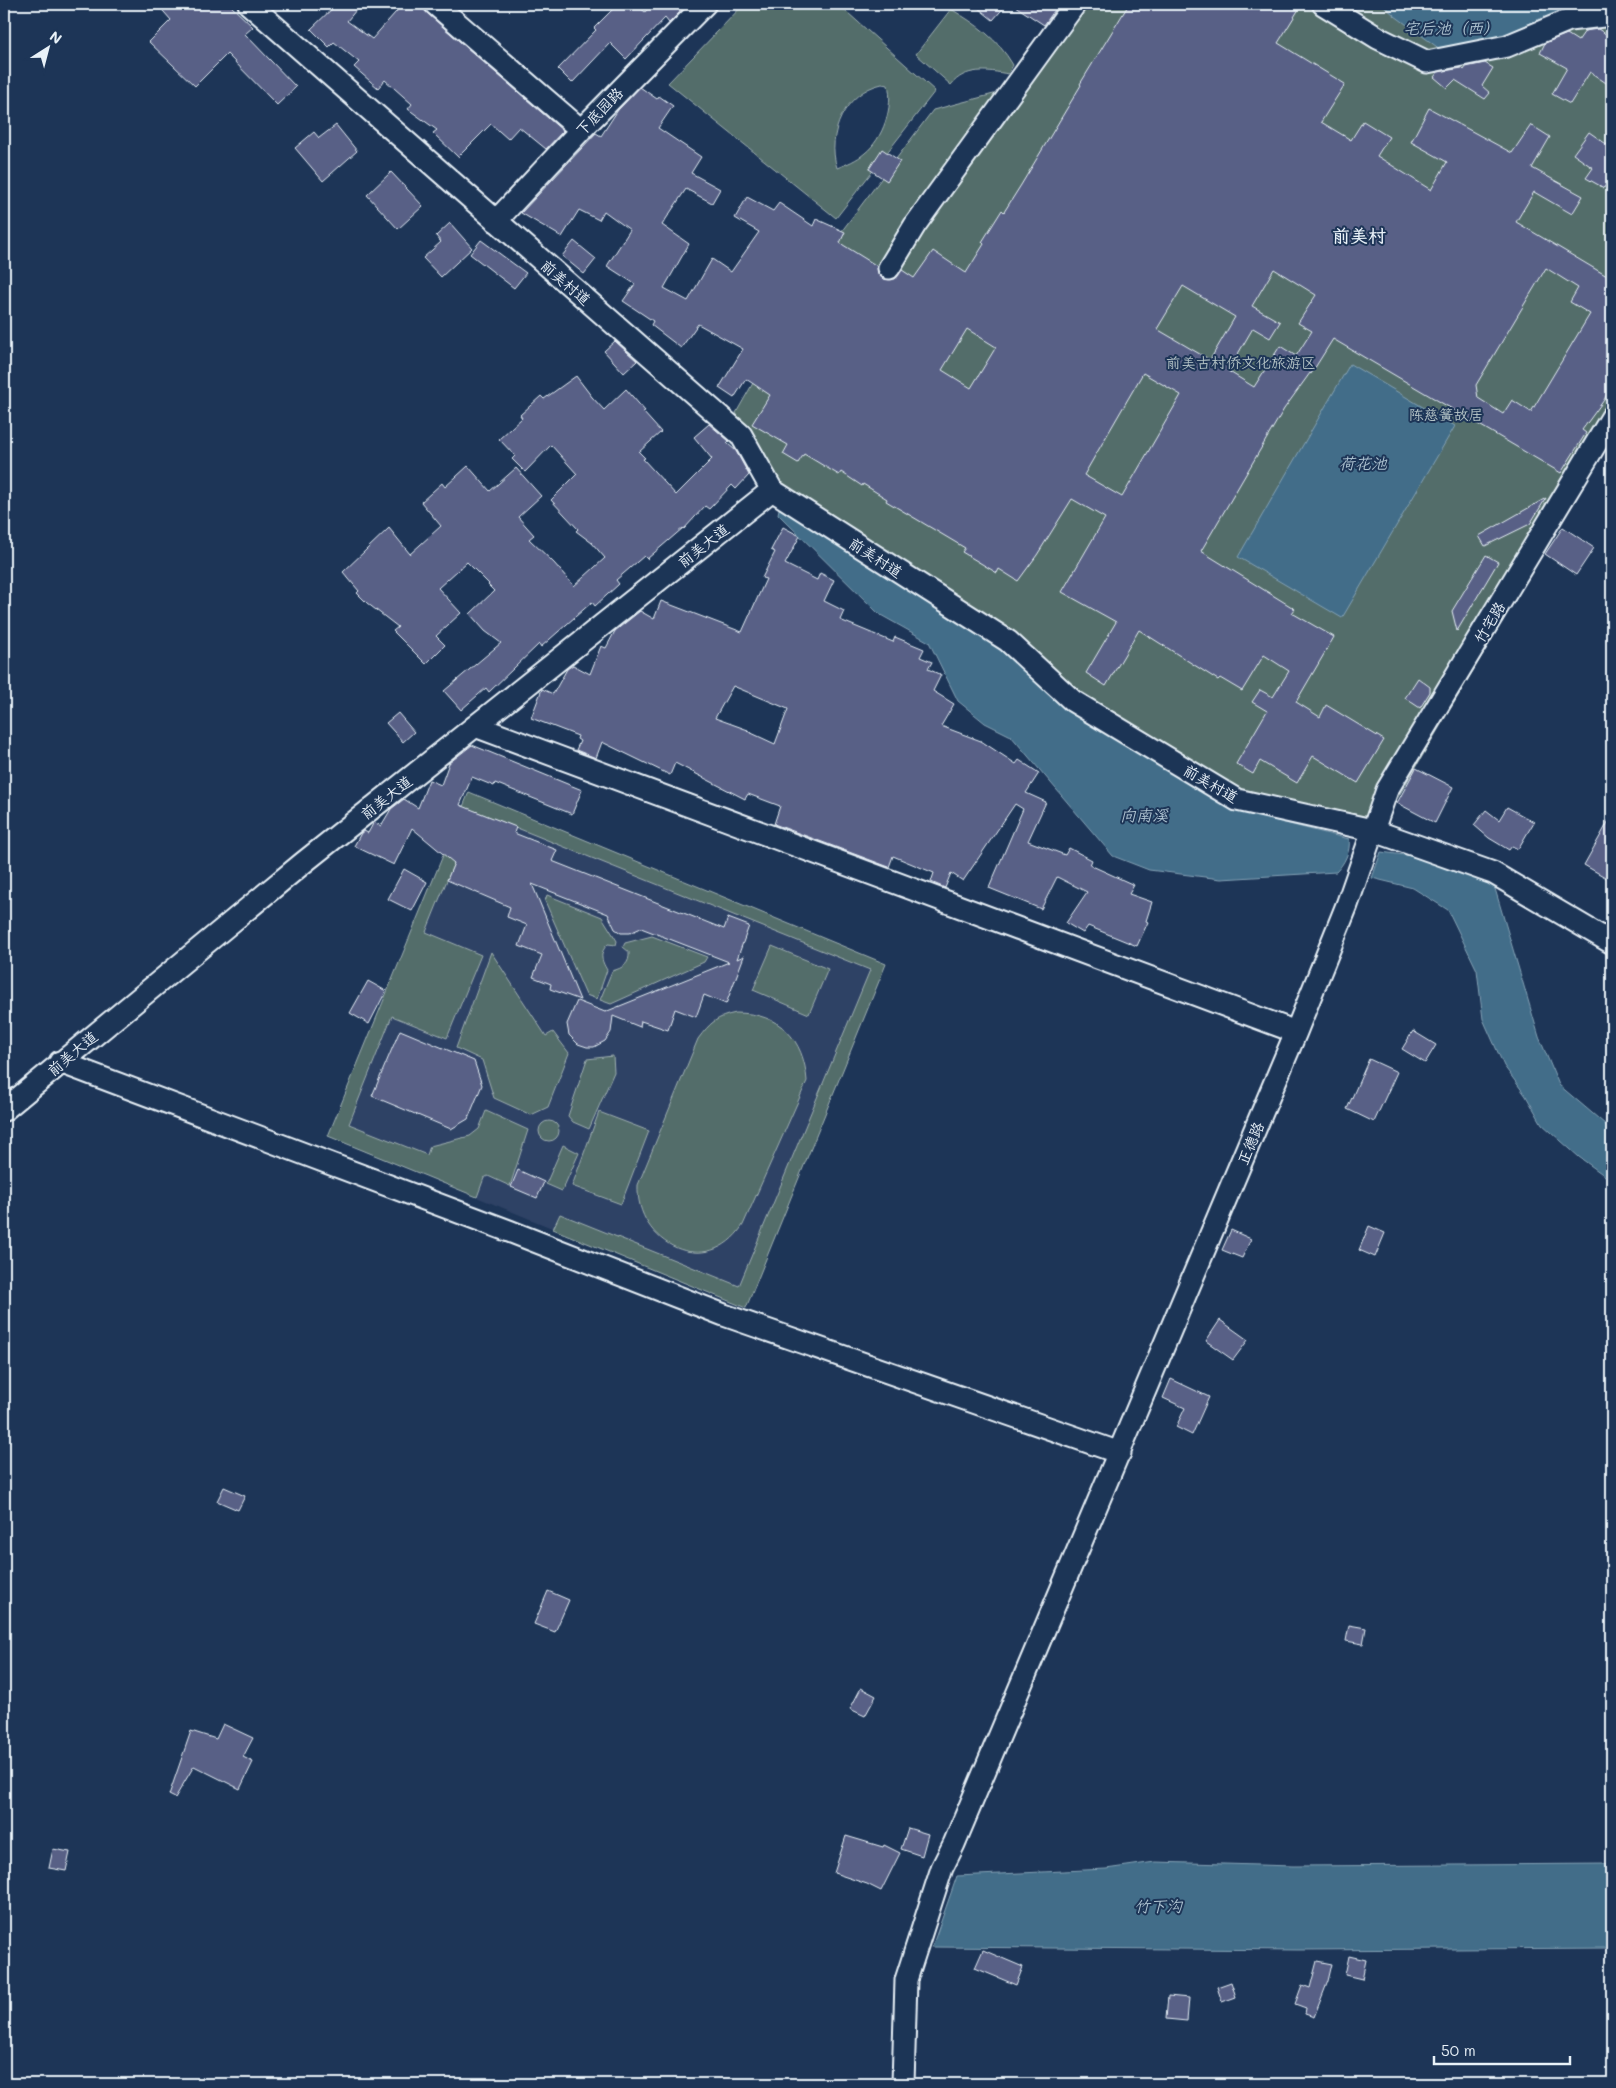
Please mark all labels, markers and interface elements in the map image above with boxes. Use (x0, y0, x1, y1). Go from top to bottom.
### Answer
water label: 宅后池（西） (1403, 17, 1499, 38)
north arrow (22, 22, 72, 72)
text: N (46, 26, 66, 48)
street label: 下底园路 (571, 82, 627, 140)
district label: 前美村 (1332, 223, 1386, 247)
street label: 前美村道 (537, 255, 595, 309)
park label: 前美古村侨文化旅游区 (1166, 352, 1316, 372)
park label: 陈慈簧故居 (1408, 404, 1484, 424)
water label: 荷花池 (1339, 452, 1388, 473)
street label: 前美大道 (673, 519, 733, 571)
street label: 前美村道 (845, 532, 907, 582)
street label: 竹宅路 (1469, 598, 1509, 646)
street label: 前美村道 (1180, 759, 1242, 807)
street label: 前美大道 (356, 771, 416, 823)
water label: 向南溪 (1120, 804, 1169, 825)
street label: 前美大道 (43, 1026, 101, 1080)
street label: 正德路 (1232, 1118, 1268, 1168)
water label: 竹下沟 (1134, 1895, 1184, 1916)
scale bar (1434, 2033, 1570, 2065)
text: 50 m (1441, 2040, 1476, 2060)

